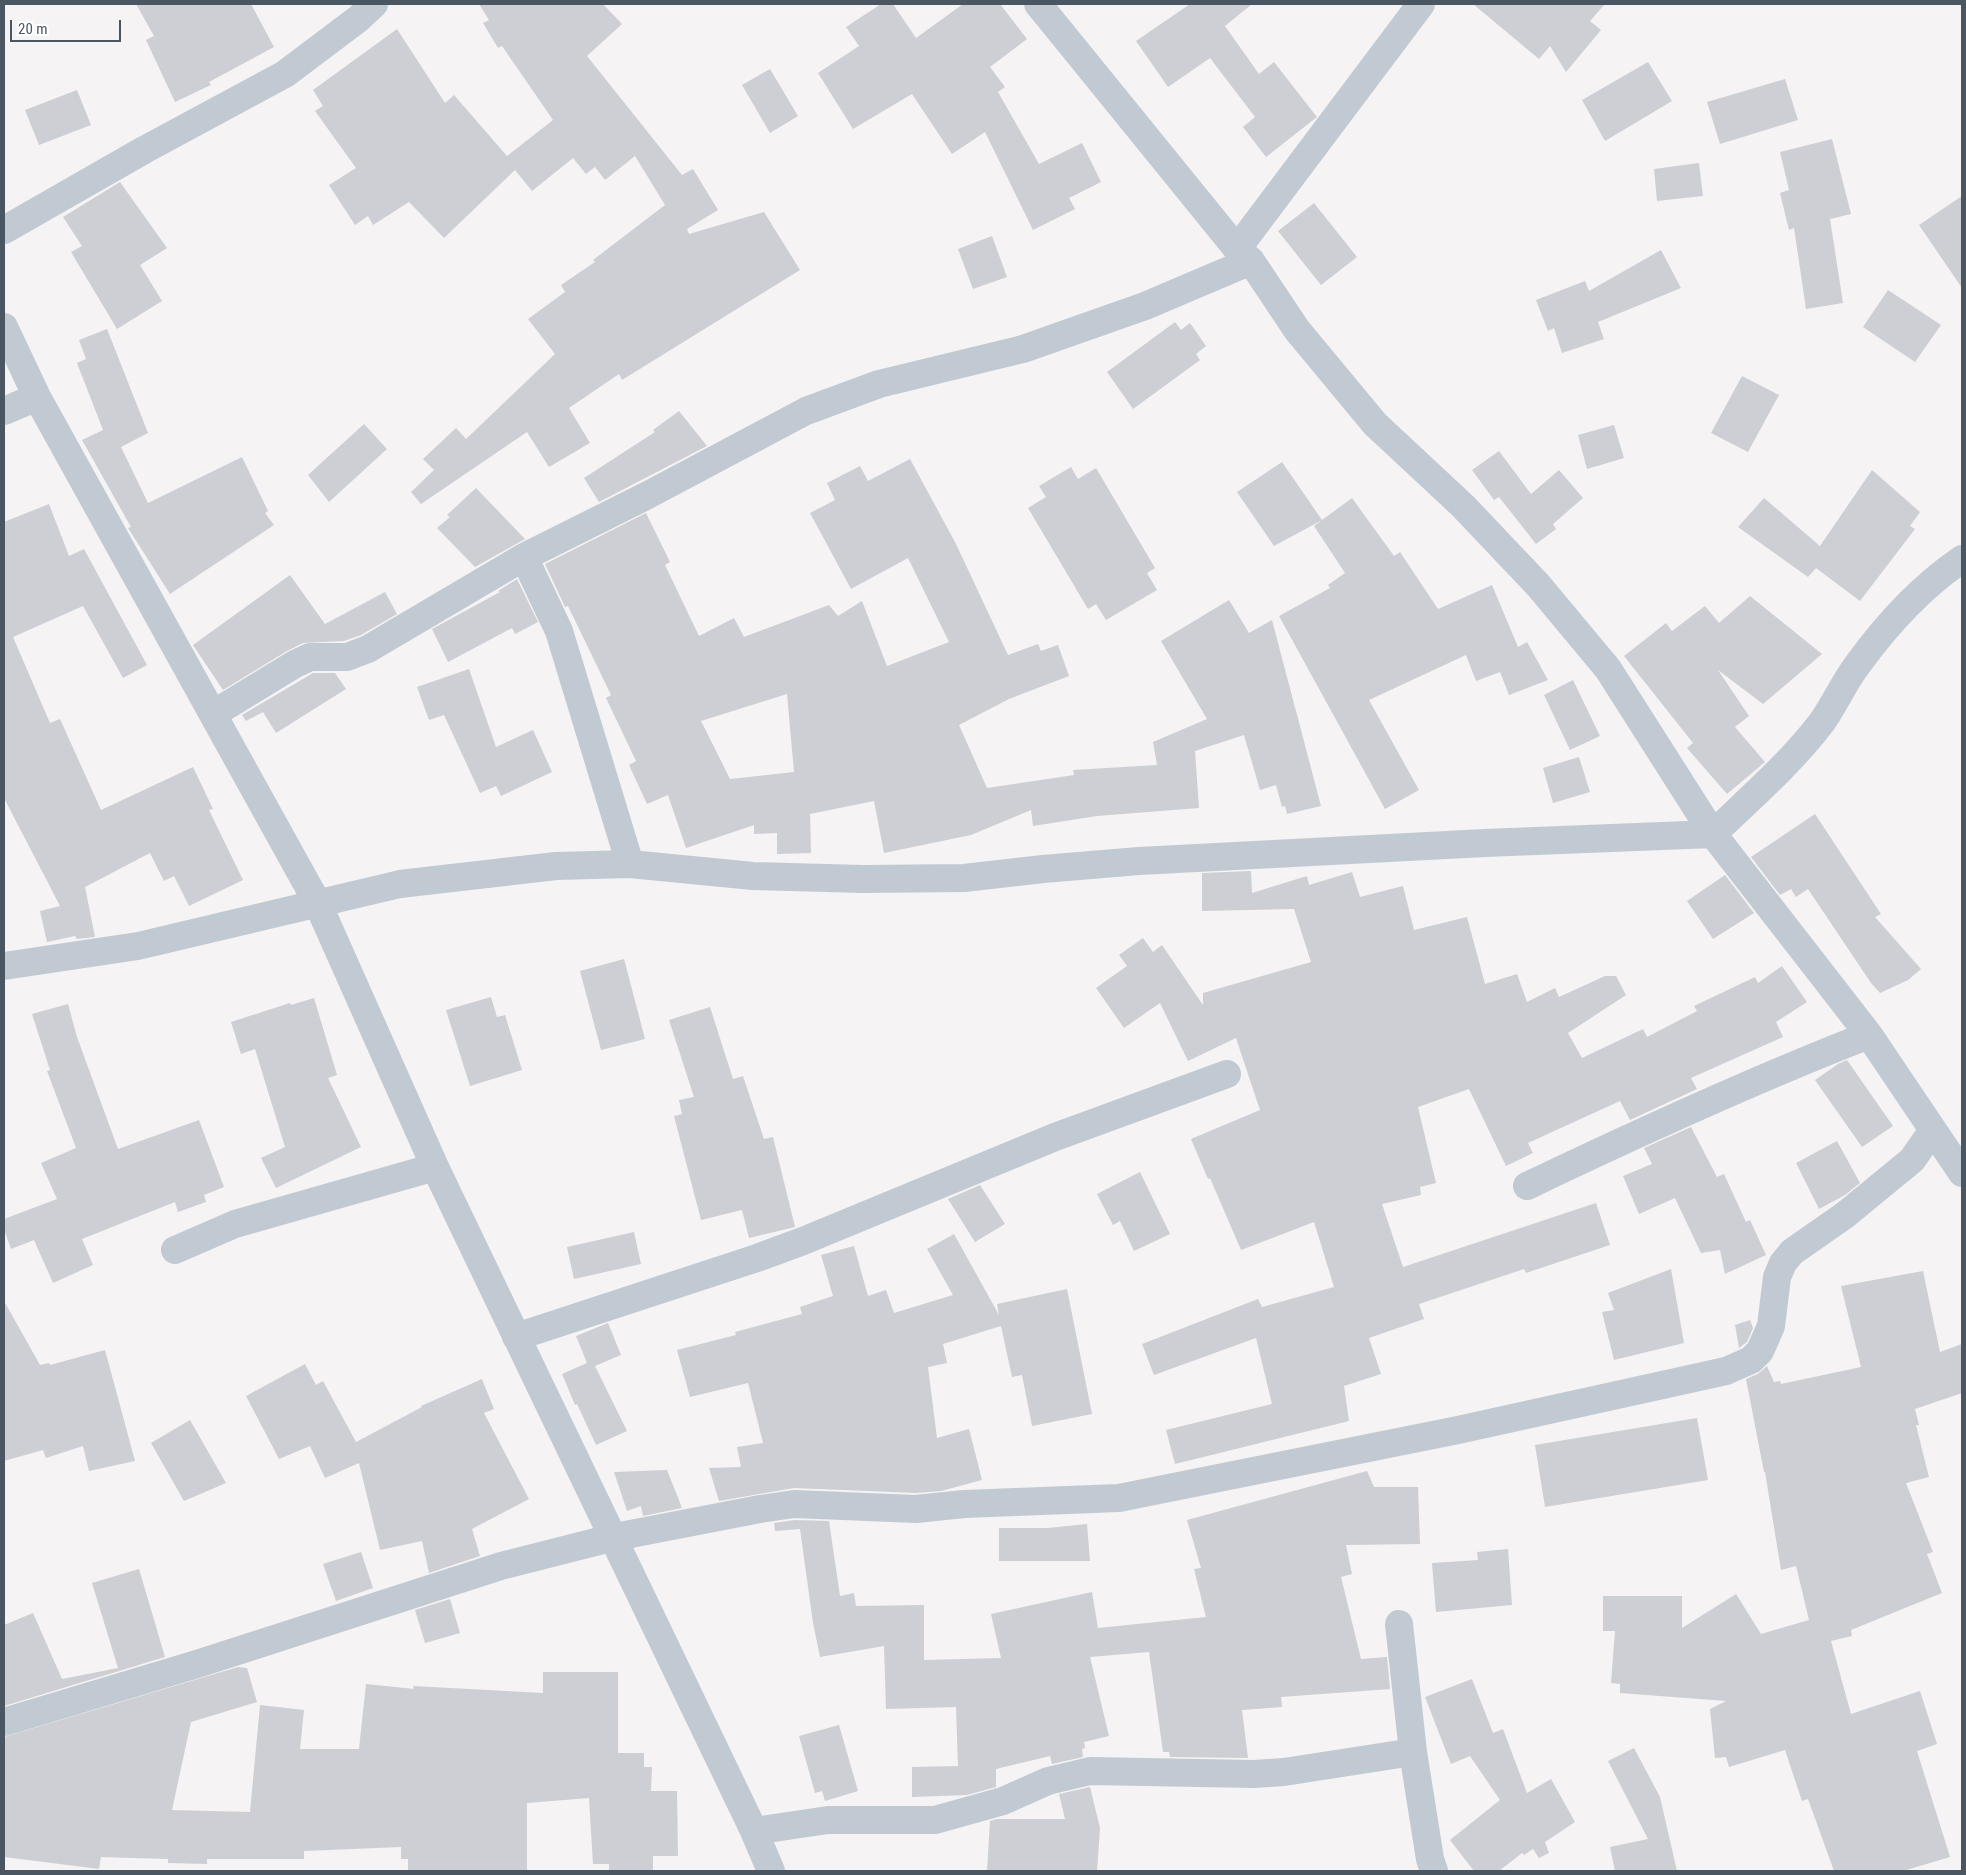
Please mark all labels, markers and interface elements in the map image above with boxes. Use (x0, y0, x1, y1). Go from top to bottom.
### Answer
scale bar (12, 10, 124, 42)
text: 20 m (18, 20, 48, 38)

